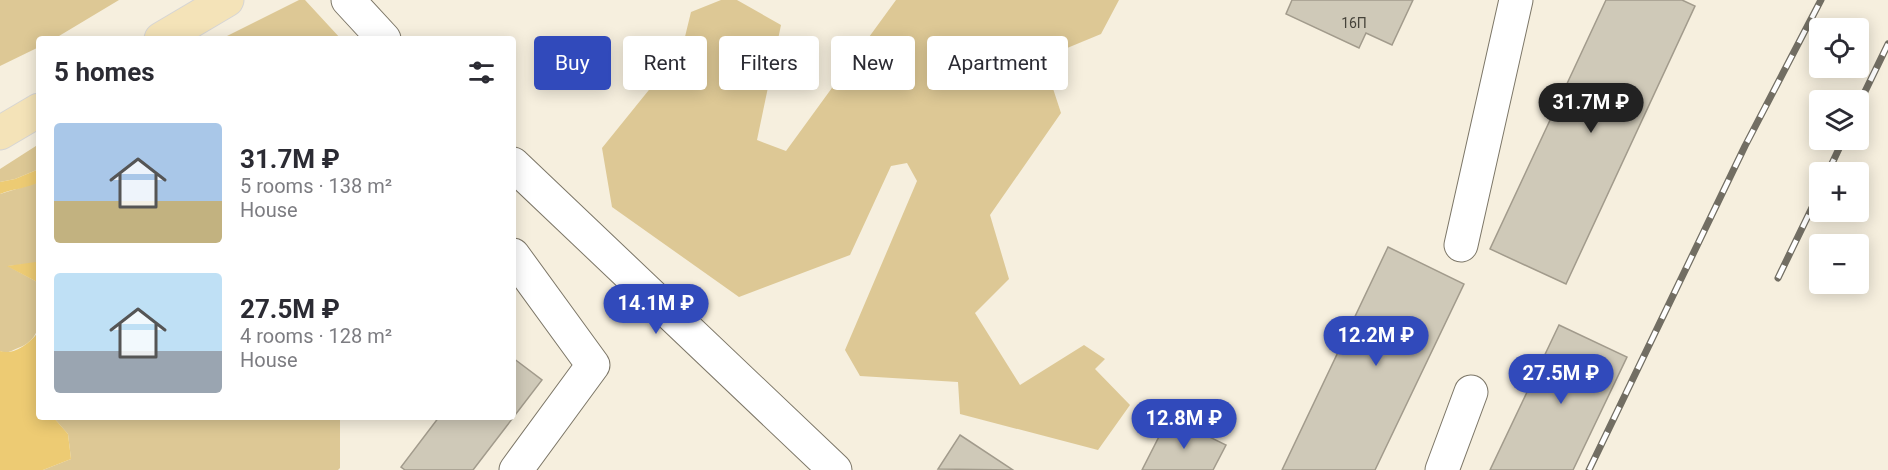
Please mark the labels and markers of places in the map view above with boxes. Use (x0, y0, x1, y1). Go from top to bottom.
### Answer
pin: 31.7M ₽ (1536, 83, 1646, 134)
pin: 14.1M ₽ (601, 284, 711, 335)
pin: 12.2M ₽ (1321, 316, 1431, 367)
pin: 27.5M ₽ (1506, 354, 1616, 405)
pin: 12.8M ₽ (1129, 399, 1239, 450)

